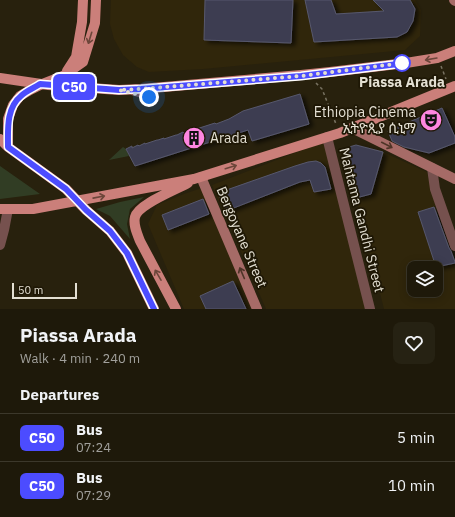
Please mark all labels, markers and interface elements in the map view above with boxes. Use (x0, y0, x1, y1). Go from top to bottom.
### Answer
one-way arrow (86, 32, 93, 45)
marker: Piassa Arada (393, 54, 411, 72)
one-way arrow (425, 55, 438, 63)
place label: Piassa Arada (359, 73, 445, 91)
line badge: C50 (51, 74, 97, 100)
text: C50 (61, 78, 87, 96)
your location (139, 87, 159, 107)
place label: Ethiopia Cinema ኢትዮጲያ ሲኒማ (314, 103, 417, 137)
theatre icon: Ethiopia Cinema ኢትዮጲያ ሲኒማ (418, 107, 444, 133)
building icon: Arada (181, 125, 207, 151)
place label: Arada (210, 129, 248, 147)
one-way arrow (381, 142, 393, 150)
street label: Mahtama Gandhi Street (335, 146, 389, 294)
one-way arrow (225, 163, 238, 170)
street label: Bergoyane Street (213, 184, 271, 290)
one-way arrow (92, 192, 105, 200)
map controls (407, 261, 443, 297)
button: layers (407, 261, 443, 297)
one-way arrow (238, 268, 245, 280)
one-way arrow (153, 269, 161, 281)
scale bar (12, 281, 77, 300)
text: 50 m (18, 283, 43, 297)
button: heart (393, 322, 435, 364)
text: Piassa Arada (20, 323, 137, 347)
text: Walk · 4 min · 240 m (20, 350, 140, 367)
text: Departures (20, 385, 99, 404)
text: Bus (76, 420, 103, 439)
text: 5 min (397, 428, 435, 447)
text: C50 (29, 429, 55, 447)
text: 07:24 (76, 439, 111, 456)
text: Bus (76, 468, 103, 487)
text: 10 min (388, 476, 435, 495)
text: C50 (29, 477, 55, 495)
text: 07:29 (76, 487, 111, 504)

